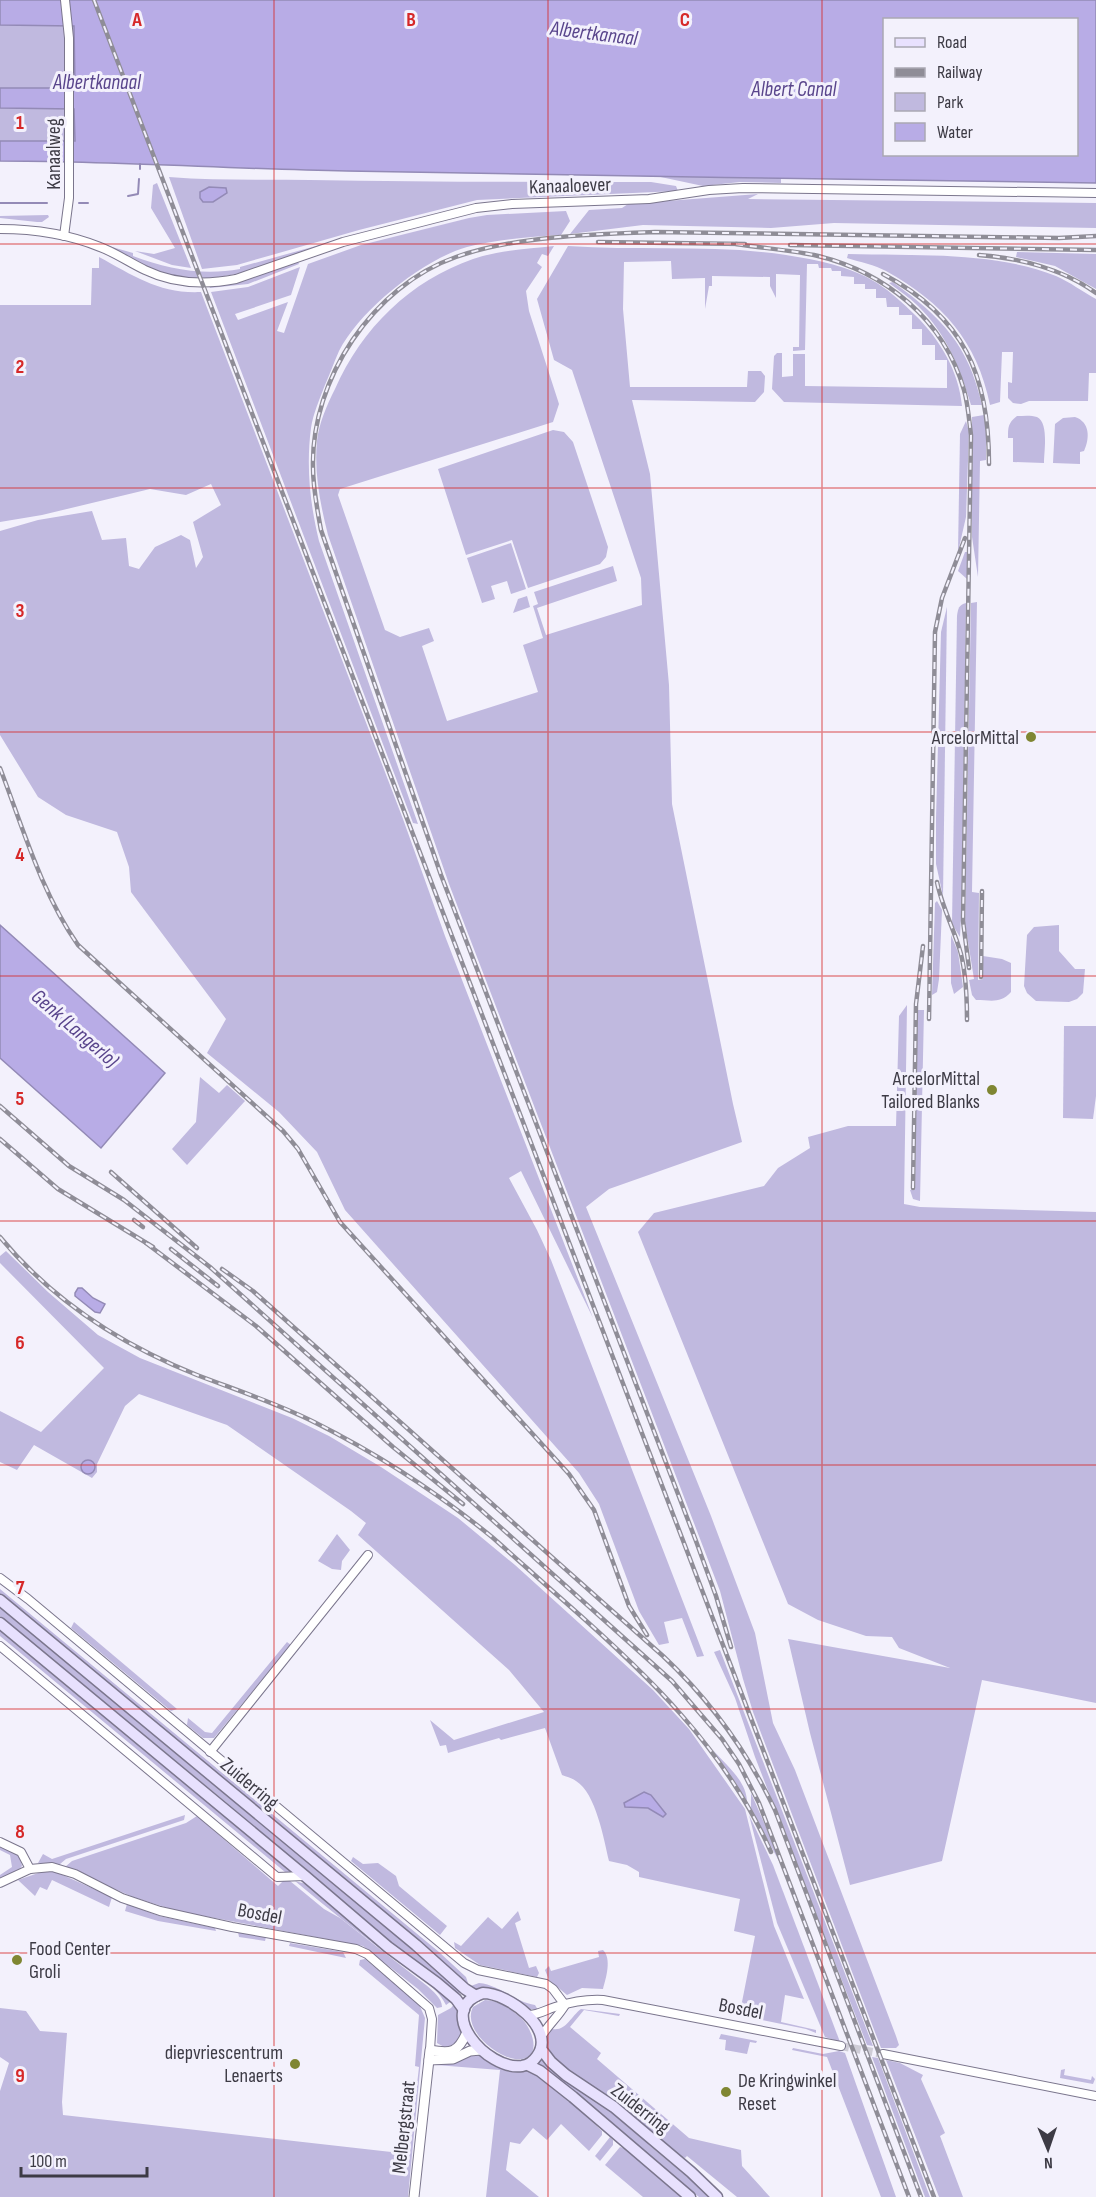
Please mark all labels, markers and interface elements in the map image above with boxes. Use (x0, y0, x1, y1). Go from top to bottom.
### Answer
text: A (131, 8, 142, 32)
text: B (406, 8, 416, 32)
text: C (680, 8, 690, 32)
water label: Albertkanaal (548, 16, 640, 51)
legend (883, 18, 1078, 156)
text: Road (937, 32, 967, 53)
text: Railway (937, 62, 982, 83)
water label: Albertkanaal (52, 70, 142, 95)
water label: Albert Canal (751, 77, 838, 102)
text: Park (937, 92, 963, 113)
text: 1 (16, 111, 24, 135)
street label: Kanaalweg (42, 118, 66, 190)
text: Water (937, 122, 973, 143)
street label: Kanaaloever (529, 173, 612, 199)
text: 2 (16, 355, 24, 379)
text: 3 (16, 599, 25, 623)
place label: ArcelorMittal (931, 726, 1019, 750)
marker: ArcelorMittal (1024, 730, 1038, 744)
text: 4 (15, 843, 25, 867)
water label: Genk (Langerlo) (26, 984, 124, 1073)
place label: ArcelorMittal Tailored Blanks (881, 1067, 980, 1114)
marker: ArcelorMittal Tailored Blanks (985, 1083, 999, 1097)
text: 5 (16, 1087, 25, 1111)
text: 6 (15, 1331, 25, 1355)
text: 7 (16, 1576, 25, 1600)
street label: Zuiderring (215, 1753, 283, 1815)
text: 8 (15, 1820, 25, 1844)
street label: Bosdel (236, 1898, 284, 1930)
place label: Food Center Groli (29, 1937, 111, 1984)
marker: Food Center Groli (10, 1953, 24, 1967)
street label: Bosdel (717, 1993, 765, 2025)
place label: diepvriescentrum Lenaerts (165, 2041, 283, 2088)
marker: diepvriescentrum Lenaerts (288, 2057, 302, 2071)
text: 9 (15, 2064, 25, 2088)
place label: De Kringwinkel Reset (738, 2069, 836, 2116)
street label: Zuiderring (606, 2078, 675, 2139)
street label: Melbergstraat (387, 2079, 421, 2175)
marker: De Kringwinkel Reset (719, 2085, 733, 2099)
north arrow (1018, 2119, 1078, 2179)
scale bar (21, 2140, 147, 2178)
text: 100 m (30, 2151, 67, 2172)
text: N (1044, 2153, 1053, 2172)

